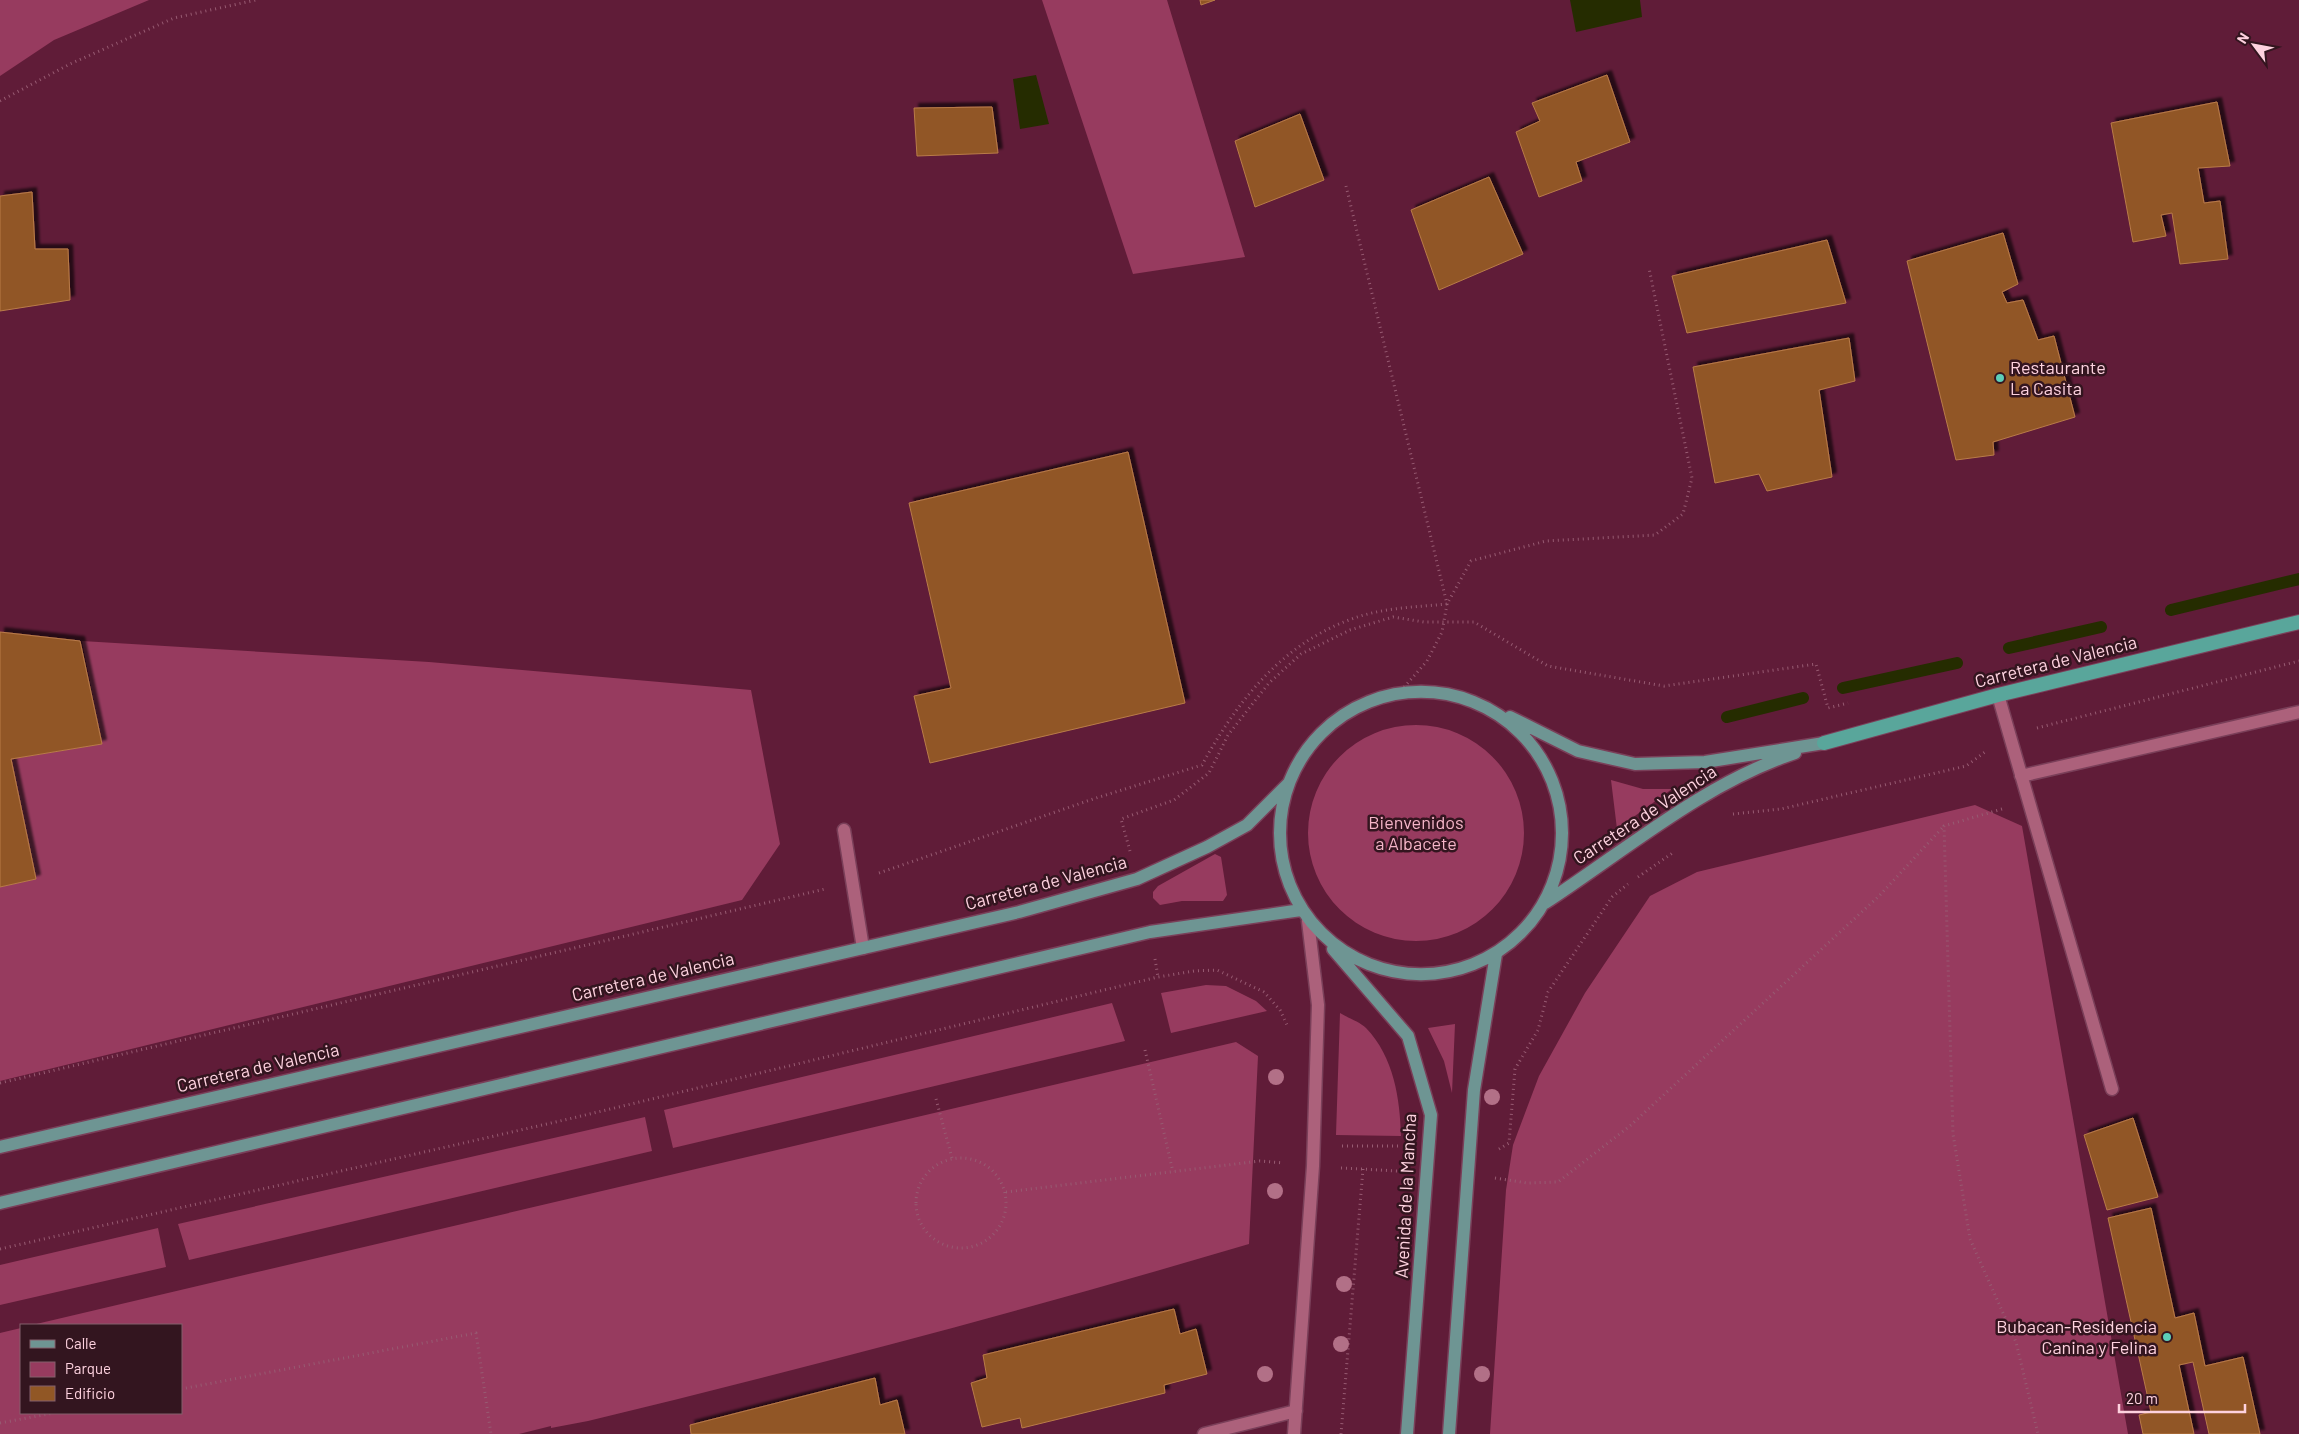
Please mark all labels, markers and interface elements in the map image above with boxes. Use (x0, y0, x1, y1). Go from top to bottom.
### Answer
north arrow (2229, 20, 2279, 70)
text: N (2233, 29, 2252, 46)
place label: Restaurante La Casita (2010, 356, 2106, 399)
marker: Restaurante La Casita (1994, 372, 2006, 384)
street label: Carretera de Valencia (1973, 630, 2139, 692)
street label: Carretera de Valencia (1569, 760, 1720, 869)
park label: Bienvenidos a Albacete (1368, 811, 1464, 854)
street label: Carretera de Valencia (963, 850, 1129, 914)
street label: Carretera de Valencia (569, 947, 736, 1005)
street label: Carretera de Valencia (174, 1038, 341, 1096)
street label: Avenida de la Mancha (1390, 1113, 1420, 1279)
place label: Bubacan-Residencia Canina y Felina (1996, 1315, 2157, 1358)
legend (20, 1324, 182, 1414)
marker: Bubacan-Residencia Canina y Felina (2161, 1331, 2173, 1343)
text: Calle (65, 1334, 97, 1352)
text: Parque (65, 1359, 111, 1377)
scale bar (2119, 1382, 2245, 1414)
text: Edificio (65, 1384, 115, 1402)
text: 20 m (2126, 1389, 2158, 1407)

